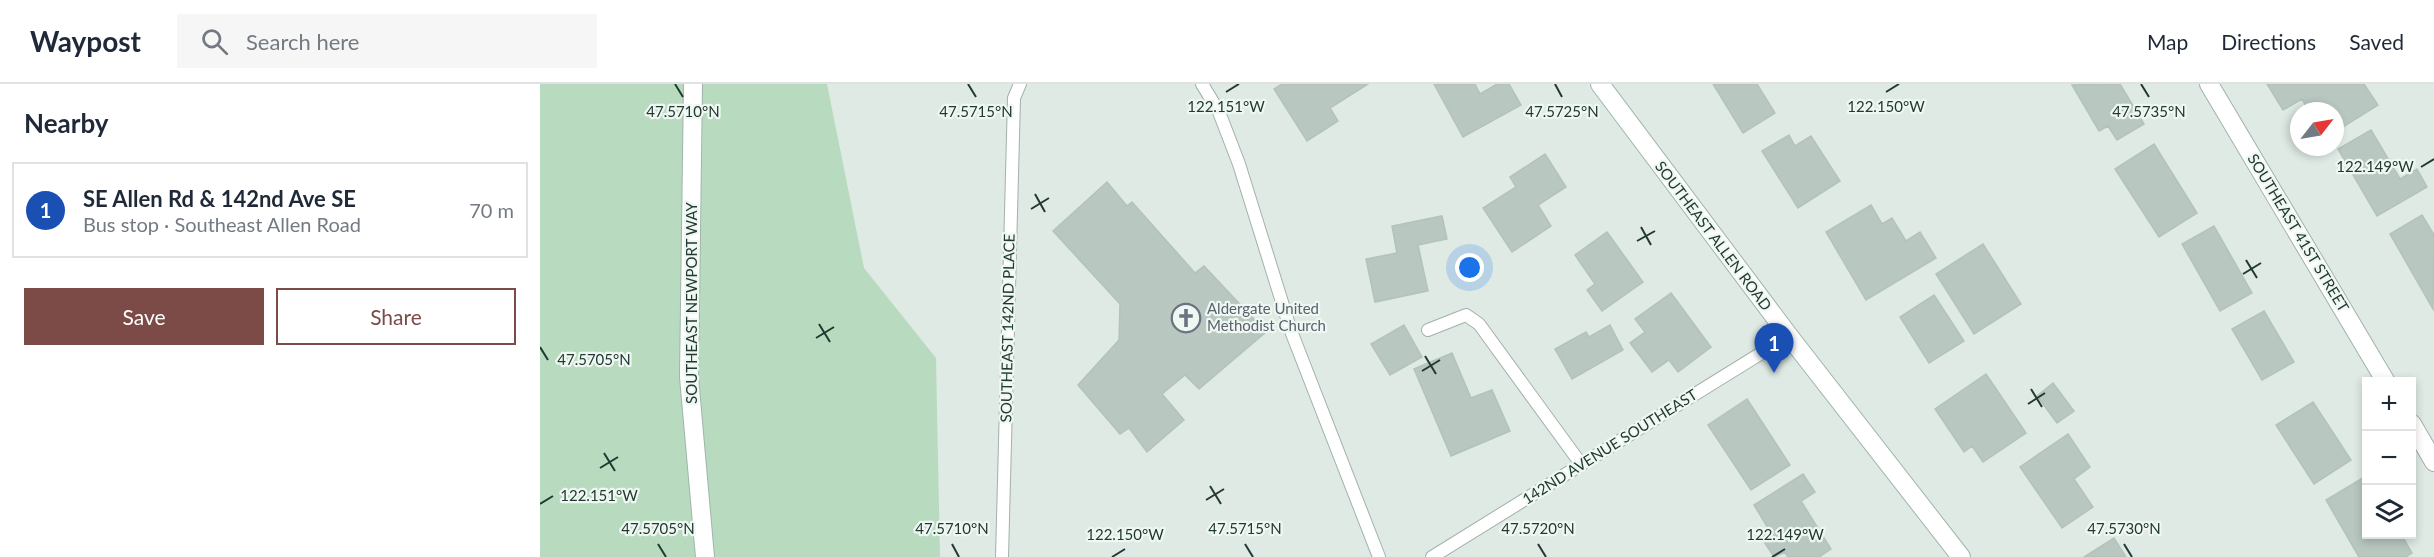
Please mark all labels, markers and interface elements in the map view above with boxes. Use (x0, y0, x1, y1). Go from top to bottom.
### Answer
search box (177, 14, 597, 68)
text: Waypost (30, 24, 141, 58)
icon: search (198, 25, 231, 58)
text: Search here (246, 28, 359, 55)
text: Map (2147, 29, 2188, 54)
text: Directions (2221, 29, 2316, 54)
text: Saved (2349, 29, 2404, 54)
text: 122.151°W (1187, 97, 1265, 115)
text: 122.150°W (1847, 97, 1925, 115)
text: 47.5710°N (646, 102, 720, 120)
text: 47.5715°N (939, 102, 1013, 120)
text: 47.5725°N (1525, 102, 1599, 120)
text: 47.5735°N (2112, 102, 2186, 120)
north arrow (2290, 102, 2344, 156)
text: Nearby (24, 107, 109, 139)
street label: SOUTHEAST 41ST STREET (2245, 150, 2353, 315)
street label: SOUTHEAST ALLEN ROAD (1652, 157, 1776, 314)
text: 122.149°W (2336, 157, 2414, 175)
text: SE Allen Rd & 142nd Ave SE (83, 185, 356, 212)
text: 1 (40, 198, 51, 222)
text: 70 m (469, 198, 514, 222)
street label: SOUTHEAST NEWPORT WAY (682, 201, 700, 404)
text: Bus stop · Southeast Allen Road (83, 212, 361, 236)
street label: SOUTHEAST 142ND PLACE (996, 233, 1018, 423)
your location (1455, 253, 1484, 282)
button: Save (24, 288, 264, 345)
button: Share (276, 288, 516, 345)
place label: Aldergate United Methodist Church (1207, 299, 1326, 334)
church icon: Aldergate United Methodist Church (1170, 302, 1202, 334)
pin: 1 (1754, 324, 1794, 373)
text: 47.5705°N (557, 350, 631, 368)
map controls (2362, 377, 2416, 539)
button: + (2362, 377, 2416, 431)
street label: 142ND AVENUE SOUTHEAST (1519, 385, 1700, 508)
button: − (2362, 431, 2416, 485)
button: layers (2362, 485, 2416, 539)
text: 122.151°W (560, 486, 638, 504)
text: 47.5705°N (621, 519, 695, 537)
text: 47.5710°N (915, 519, 989, 537)
text: 47.5715°N (1208, 519, 1282, 537)
text: 47.5720°N (1501, 519, 1575, 537)
text: 47.5730°N (2087, 519, 2161, 537)
text: 122.150°W (1086, 525, 1164, 543)
text: 122.149°W (1746, 525, 1824, 543)

